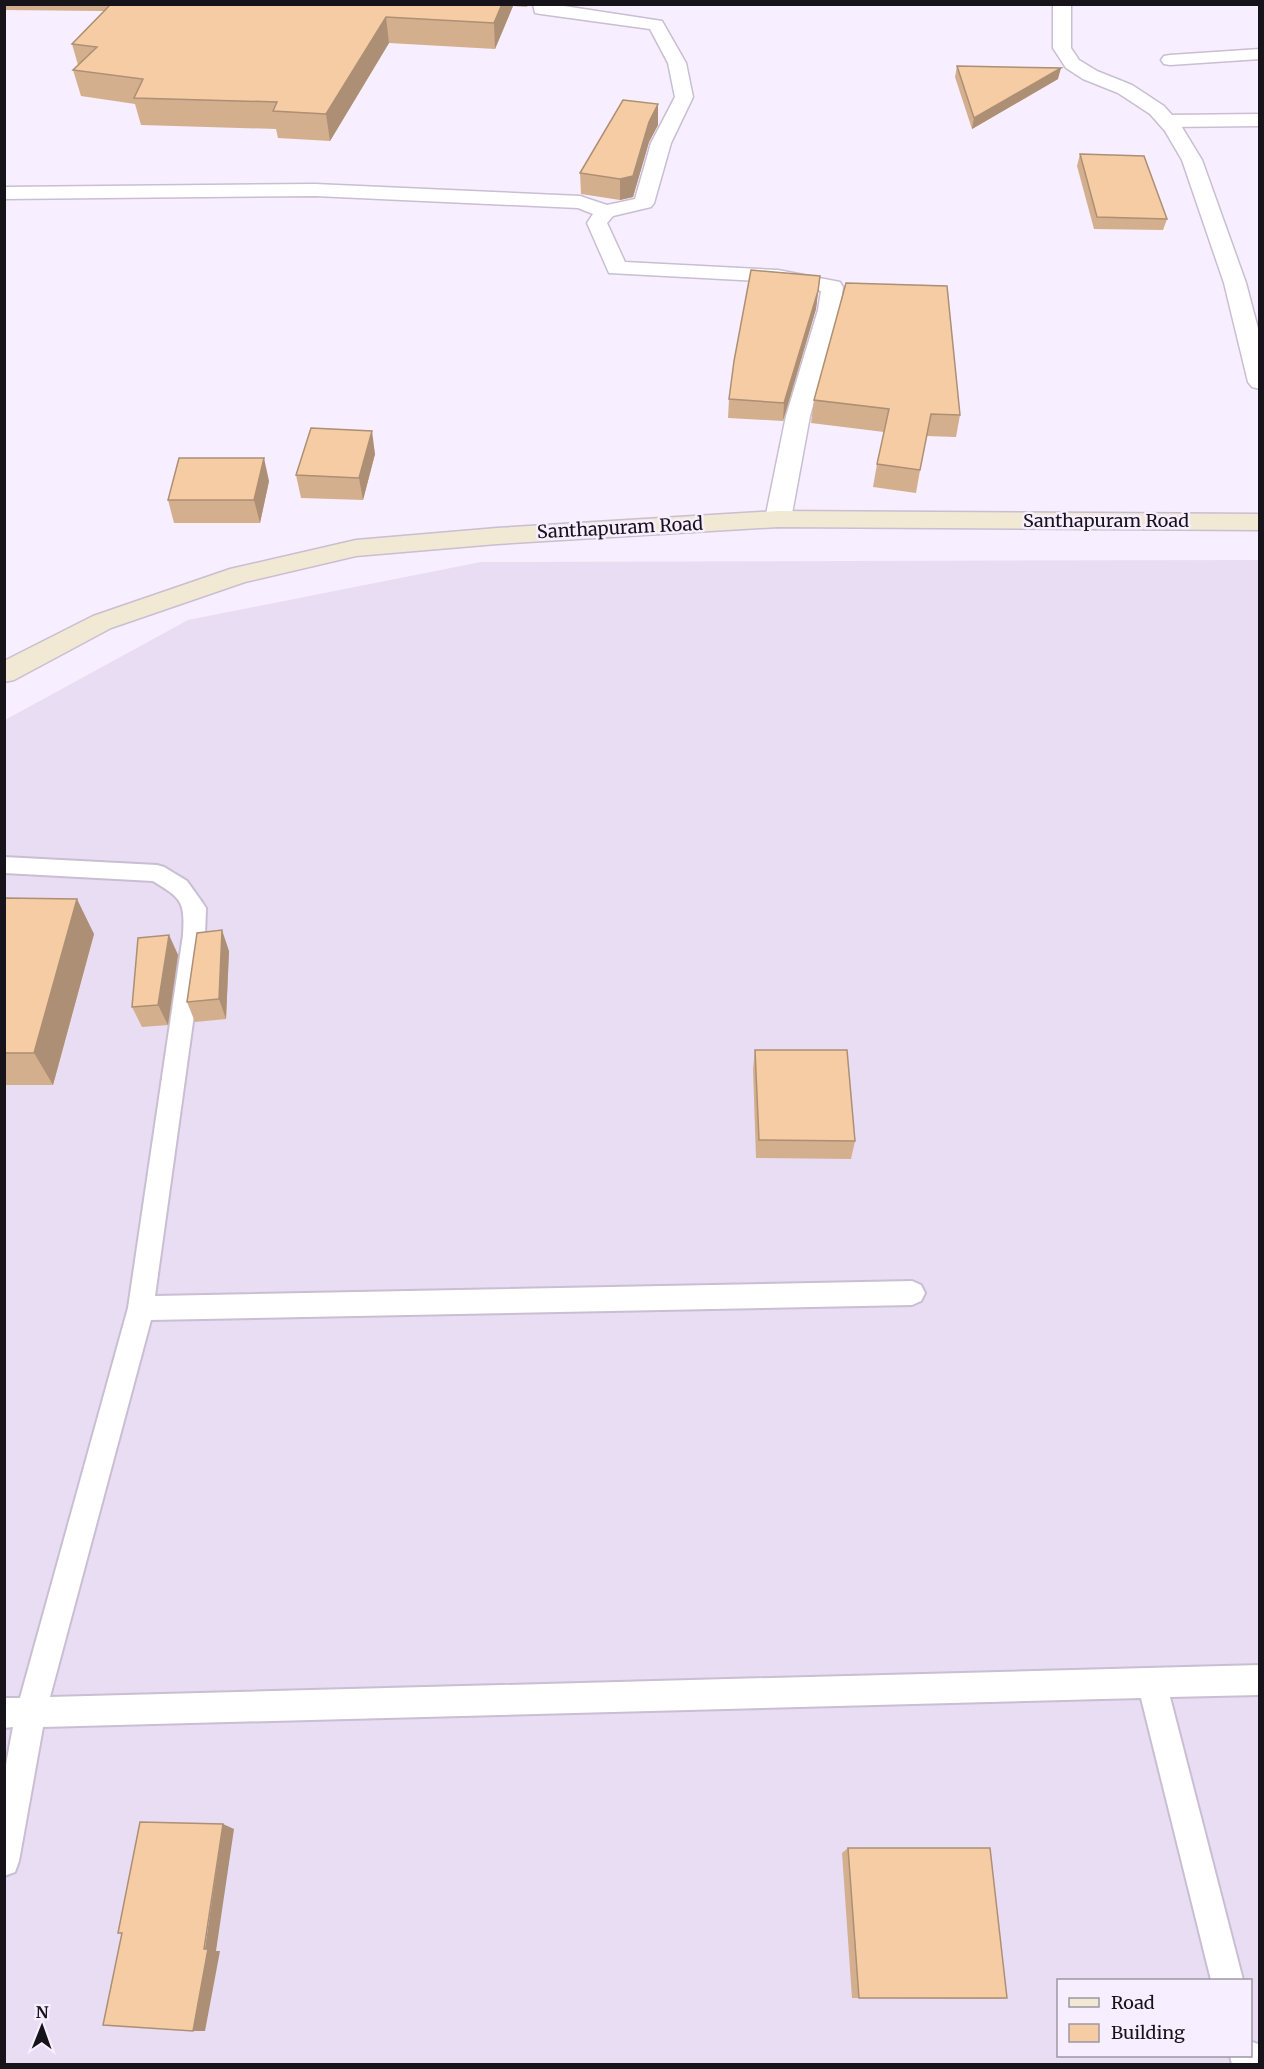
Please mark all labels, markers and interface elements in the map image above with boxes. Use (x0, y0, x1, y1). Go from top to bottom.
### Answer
street label: Santhapuram Road (1023, 509, 1189, 532)
street label: Santhapuram Road (536, 512, 704, 543)
legend (1057, 1979, 1252, 2057)
text: Road (1111, 1991, 1155, 2014)
north arrow (12, 1997, 72, 2057)
text: N (36, 2002, 49, 2022)
text: Building (1111, 2021, 1185, 2044)

